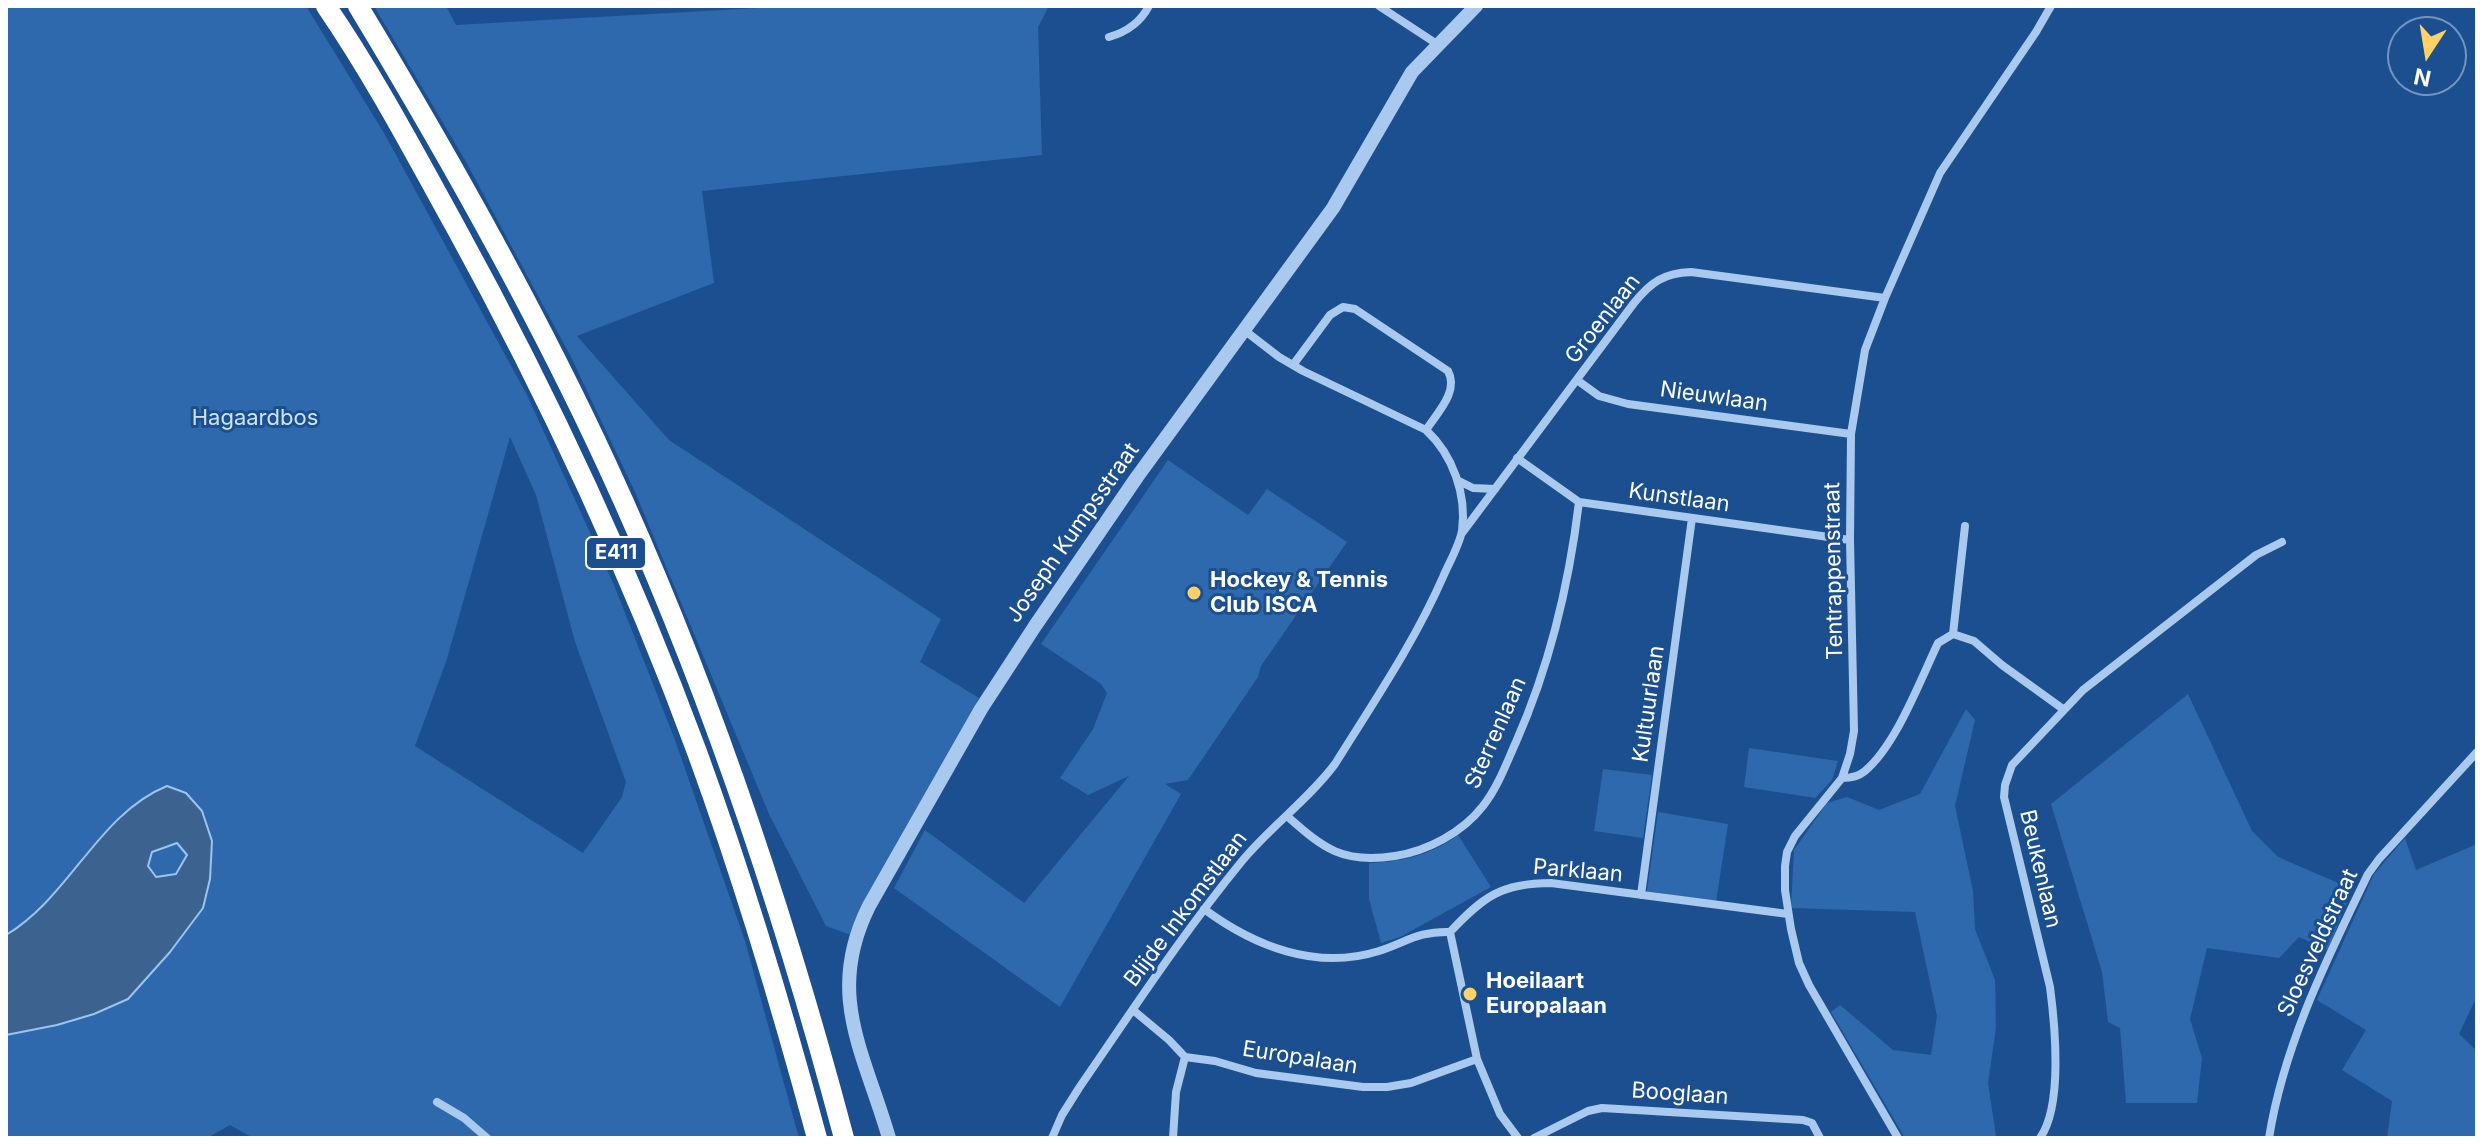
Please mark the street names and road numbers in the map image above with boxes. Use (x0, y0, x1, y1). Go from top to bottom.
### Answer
street label: Groenlaan (1560, 269, 1646, 369)
street label: Nieuwlaan (1658, 376, 1770, 418)
street label: Joseph Kumpsstraat (1001, 438, 1145, 628)
street label: Kunstlaan (1627, 478, 1731, 518)
street label: Tentrappenstraat (1819, 482, 1849, 660)
road number: E411 (586, 537, 646, 569)
street label: Kultuurlaan (1628, 644, 1670, 764)
street label: Sterrenlaan (1460, 673, 1532, 793)
street label: Beukenlaan (2014, 807, 2066, 931)
street label: Blijde Inkomstlaan (1119, 826, 1253, 992)
street label: Parklaan (1532, 854, 1624, 888)
street label: Sloesveldstraat (2272, 865, 2364, 1021)
street label: Europalaan (1240, 1036, 1360, 1080)
street label: Booglaan (1631, 1077, 1729, 1111)

